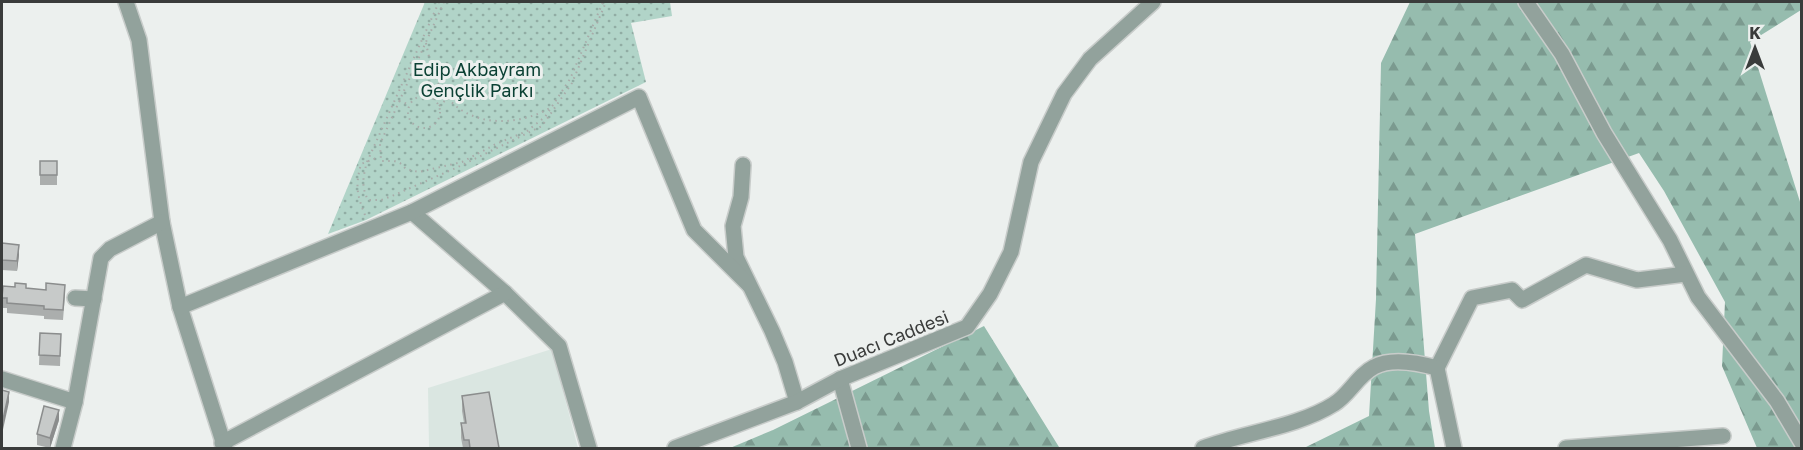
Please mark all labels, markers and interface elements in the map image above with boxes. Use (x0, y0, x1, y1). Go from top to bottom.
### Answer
north arrow (1725, 18, 1785, 78)
text: K (1749, 23, 1761, 43)
park label: Edip Akbayram Gençlik Parkı (413, 58, 541, 101)
street label: Duacı Caddesi (830, 305, 952, 371)

